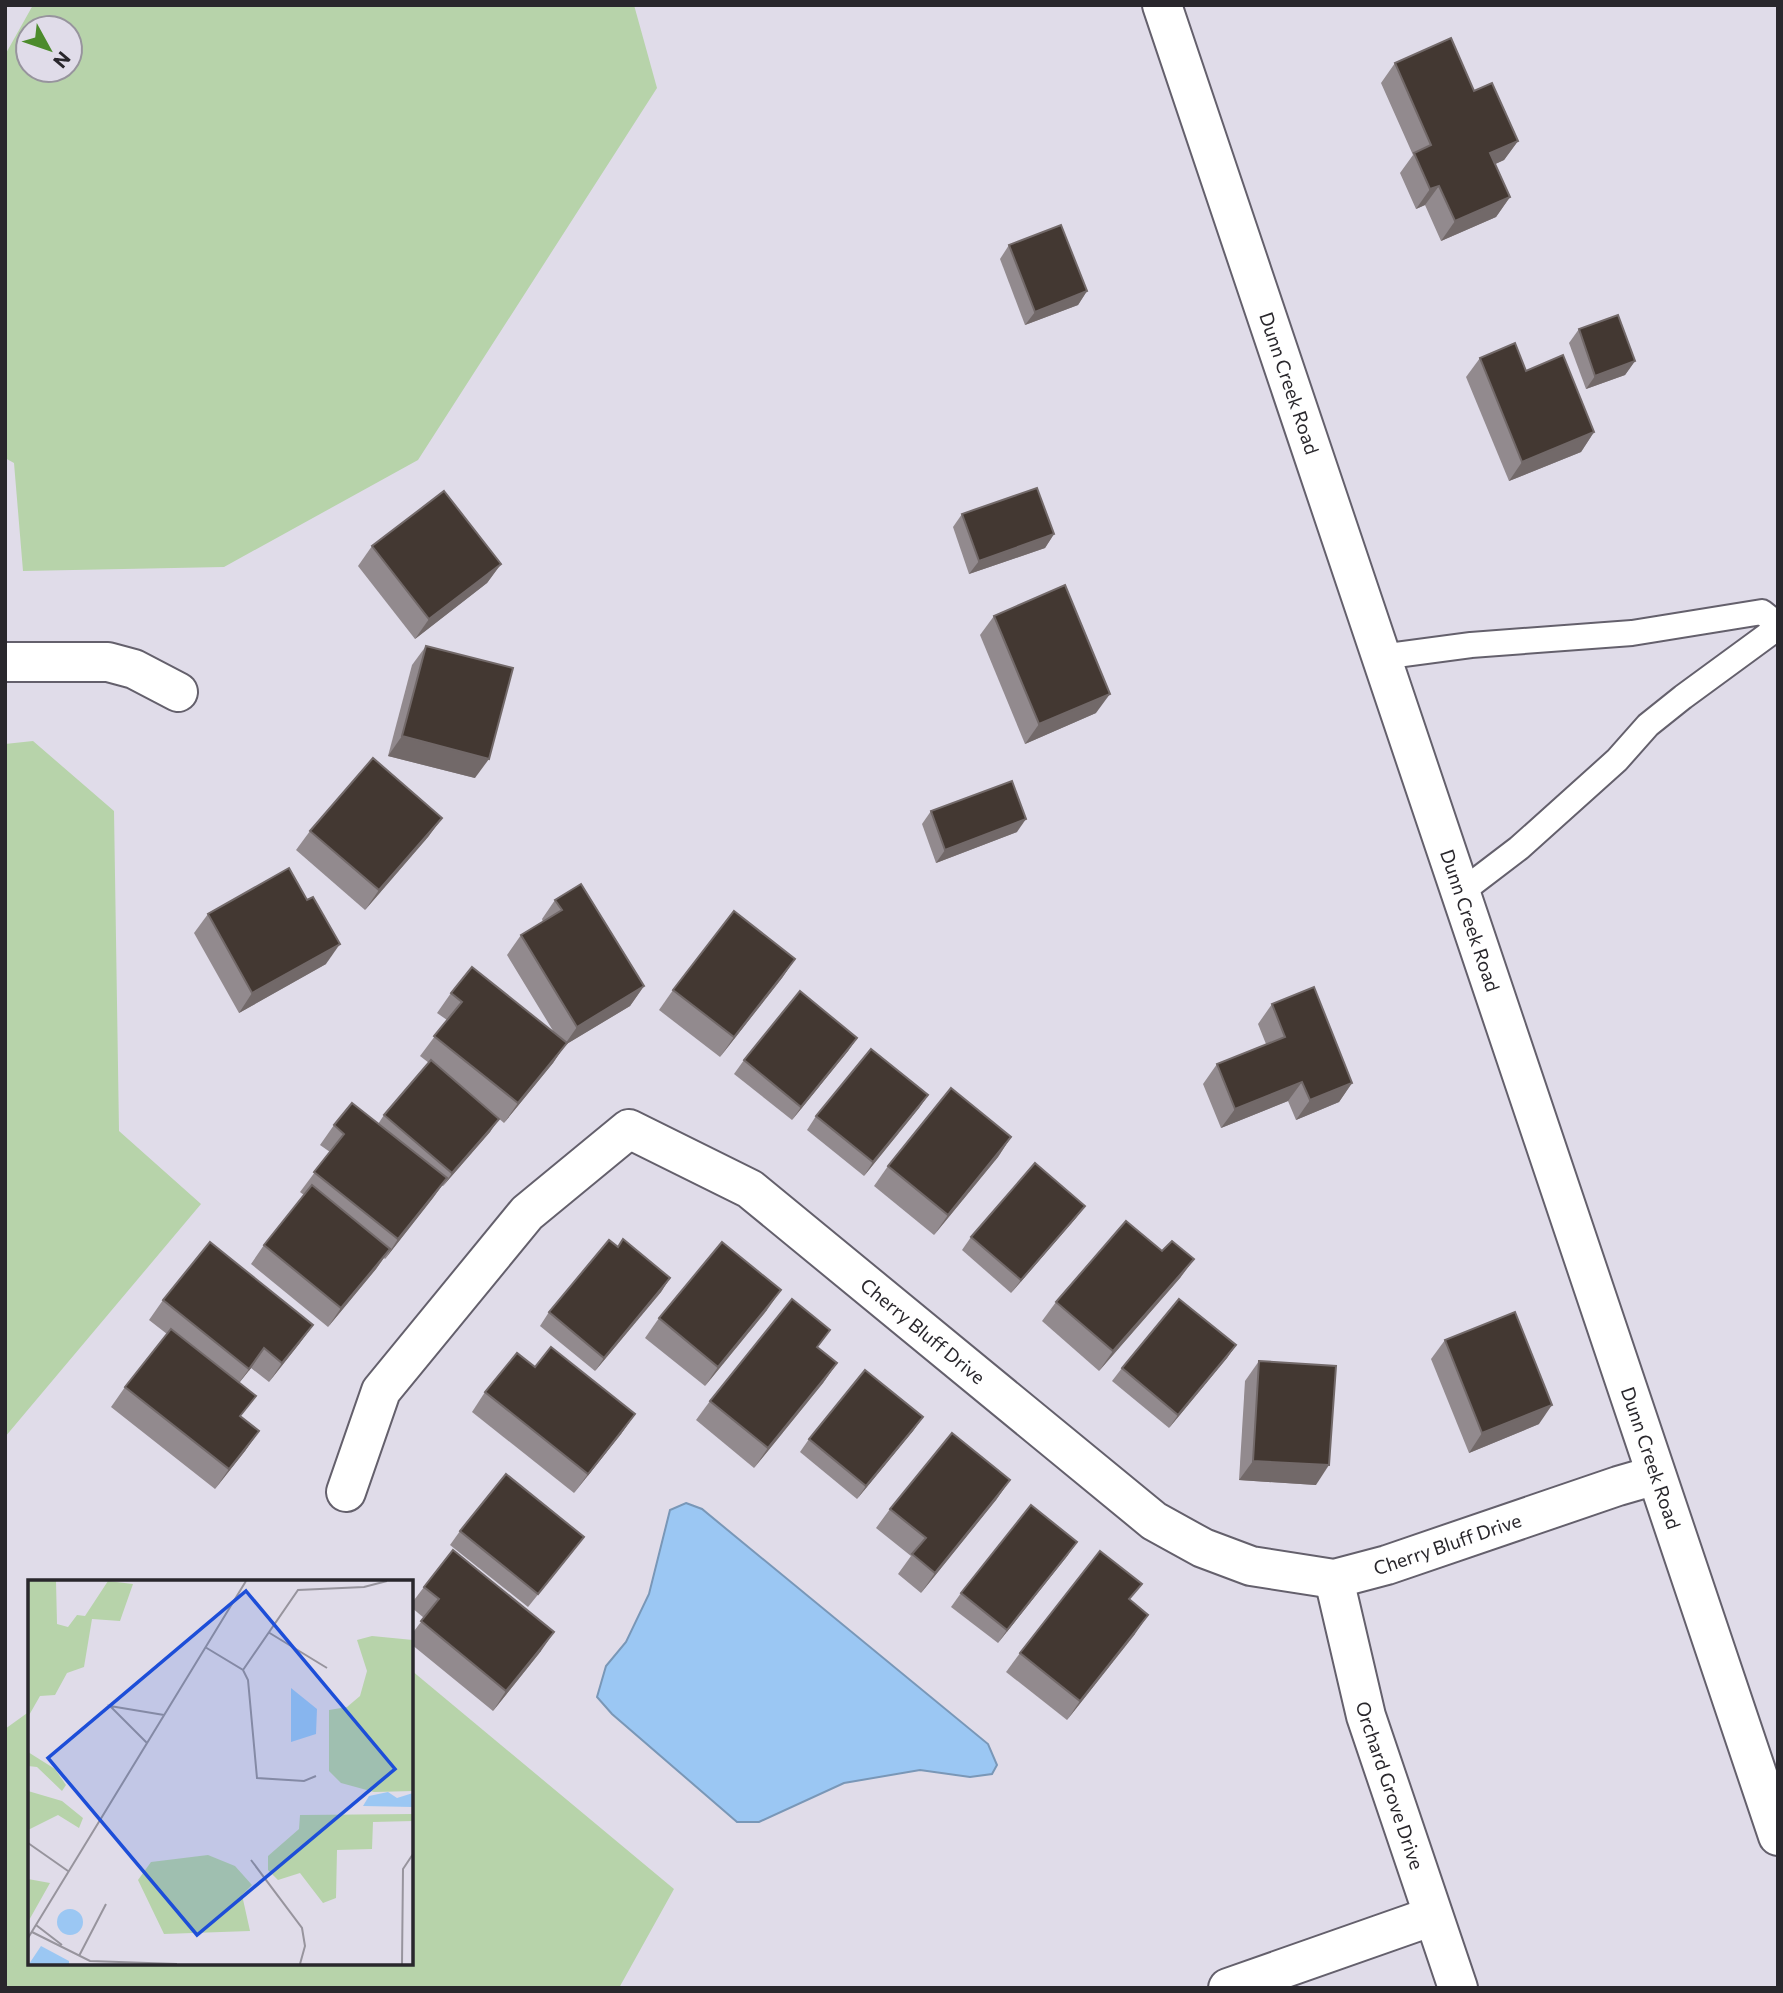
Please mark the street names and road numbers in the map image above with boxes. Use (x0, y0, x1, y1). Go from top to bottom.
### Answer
street label: Dunn Creek Road (1255, 309, 1324, 457)
street label: Dunn Creek Road (1436, 846, 1505, 995)
street label: Cherry Bluff Drive (856, 1273, 990, 1389)
street label: Dunn Creek Road (1617, 1384, 1686, 1532)
street label: Cherry Bluff Drive (1371, 1508, 1524, 1579)
street label: Orchard Grove Drive (1352, 1699, 1429, 1872)

